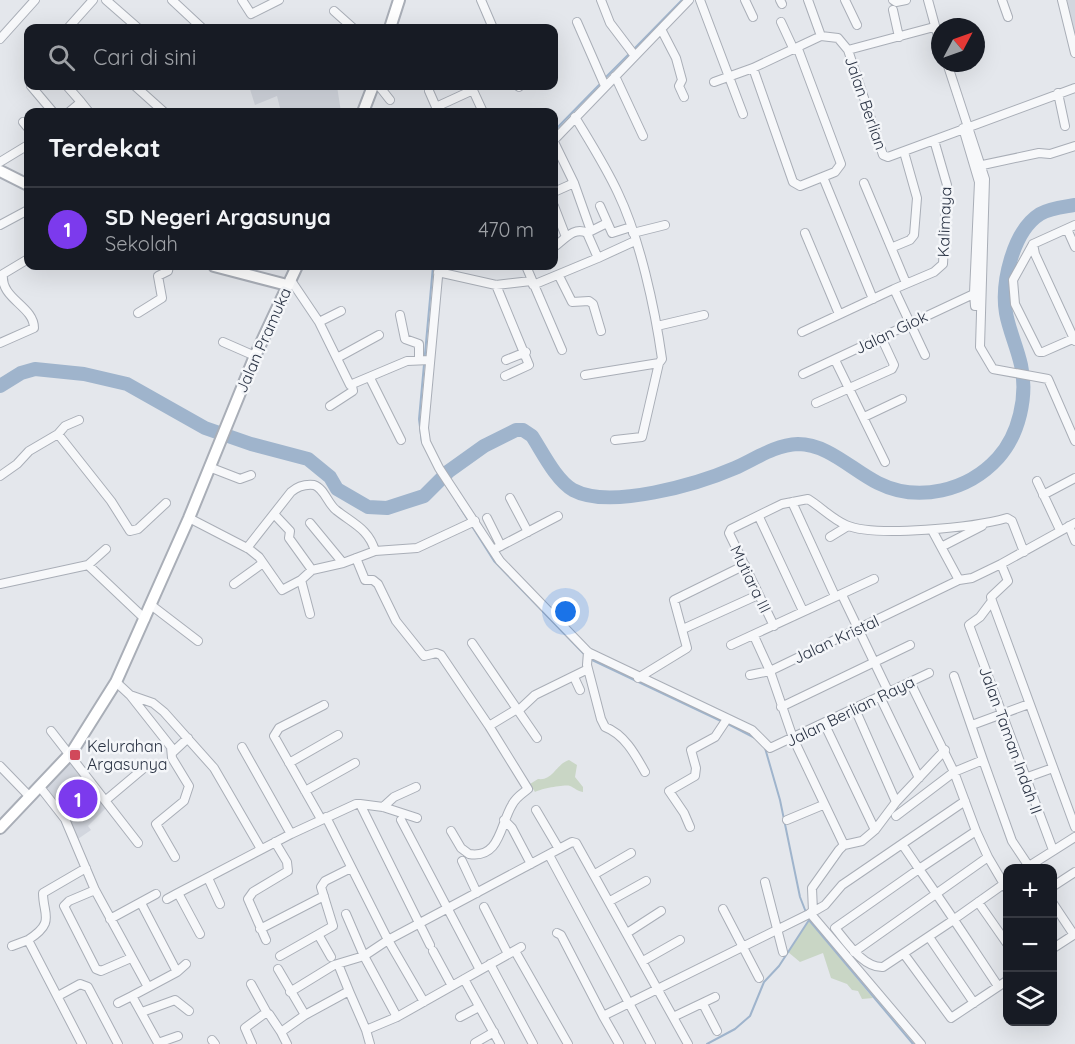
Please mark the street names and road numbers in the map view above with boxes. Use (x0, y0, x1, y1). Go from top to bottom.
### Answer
street label: Jalan Berlian (841, 54, 891, 152)
street label: Kalimaya (933, 186, 955, 258)
street label: Jalan Pramuka (231, 284, 295, 396)
street label: Jalan Giok (851, 306, 931, 358)
street label: Mutiara III (726, 542, 776, 616)
street label: Jalan Kristal (790, 610, 882, 668)
street label: Jalan Taman Indah II (975, 663, 1047, 817)
street label: Jalan Berlian Raya (782, 671, 918, 751)

